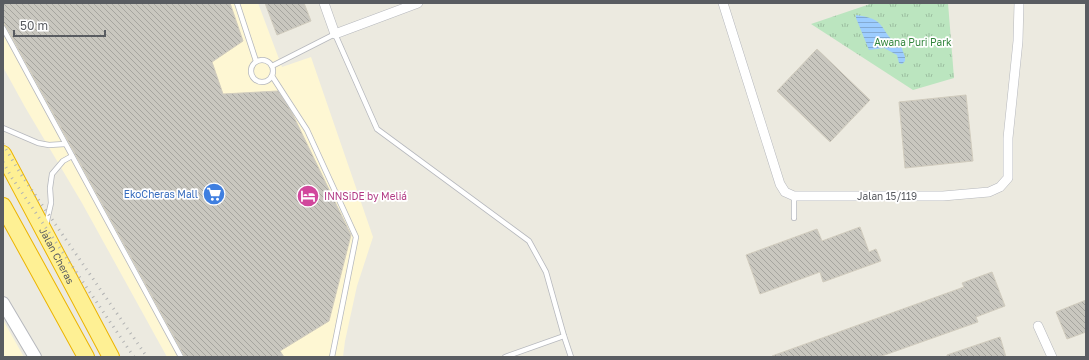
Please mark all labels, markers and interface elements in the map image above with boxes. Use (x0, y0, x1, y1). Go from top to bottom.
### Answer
scale bar (14, 12, 105, 38)
text: 50 m (20, 18, 48, 33)
park label: Awana Puri Park (874, 36, 952, 48)
supermarket icon: EkoCheras Mall (201, 181, 227, 207)
hotel icon: INNSiDE by Meliá (295, 183, 321, 209)
place label: EkoCheras Mall (124, 188, 198, 200)
place label: INNSiDE by Meliá (324, 190, 407, 202)
street label: Jalan 15/119 (857, 190, 917, 202)
street label: Jalan Cheras (37, 225, 77, 286)

